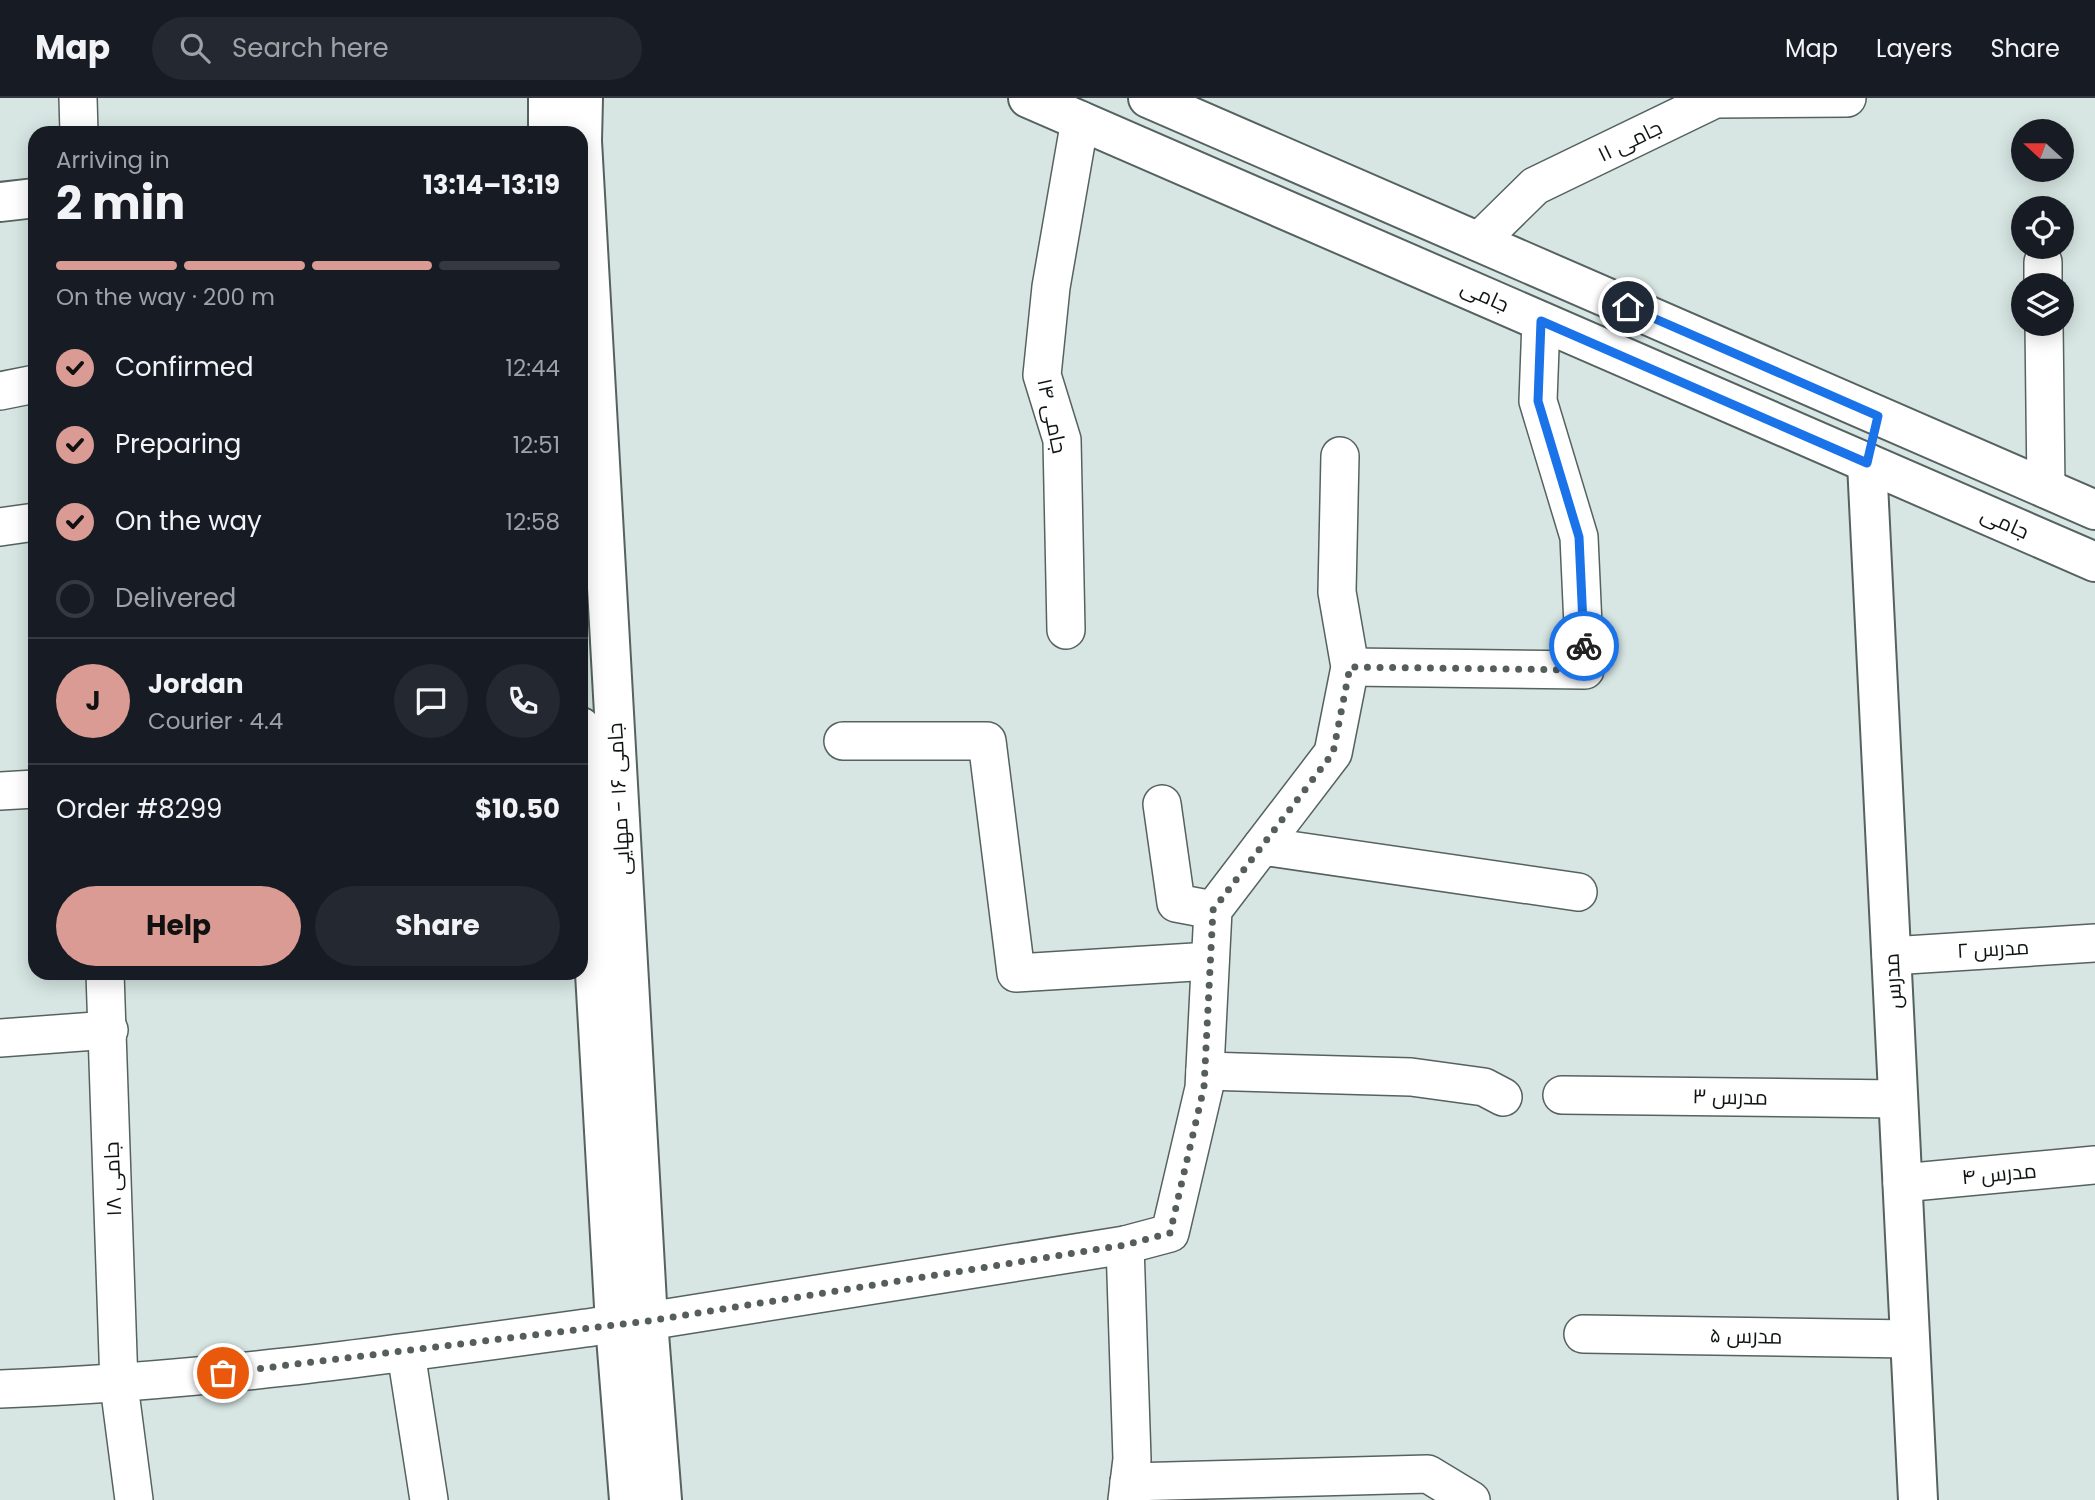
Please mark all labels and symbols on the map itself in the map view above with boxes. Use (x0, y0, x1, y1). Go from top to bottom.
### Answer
street label: جامی ۱۱ (1593, 113, 1667, 169)
north arrow (2011, 119, 2074, 182)
street label: جامی (1457, 272, 1514, 319)
pin (1598, 277, 1658, 337)
street label: جامی ۱۴ (1030, 376, 1075, 456)
street label: جامی (1977, 499, 2034, 546)
courier (1549, 611, 1619, 681)
street label: جامی ۱۶ - مهایی (600, 722, 637, 876)
street label: مدرس ۲ (1956, 932, 2030, 965)
street label: مدرس (1877, 952, 1908, 1010)
street label: مدرس ۳ (1692, 1081, 1768, 1112)
street label: جامی ۱۸ (97, 1141, 128, 1217)
street label: مدرس ۴ (1960, 1156, 2038, 1191)
street label: مدرس ۵ (1709, 1320, 1783, 1351)
pin (193, 1343, 253, 1403)

